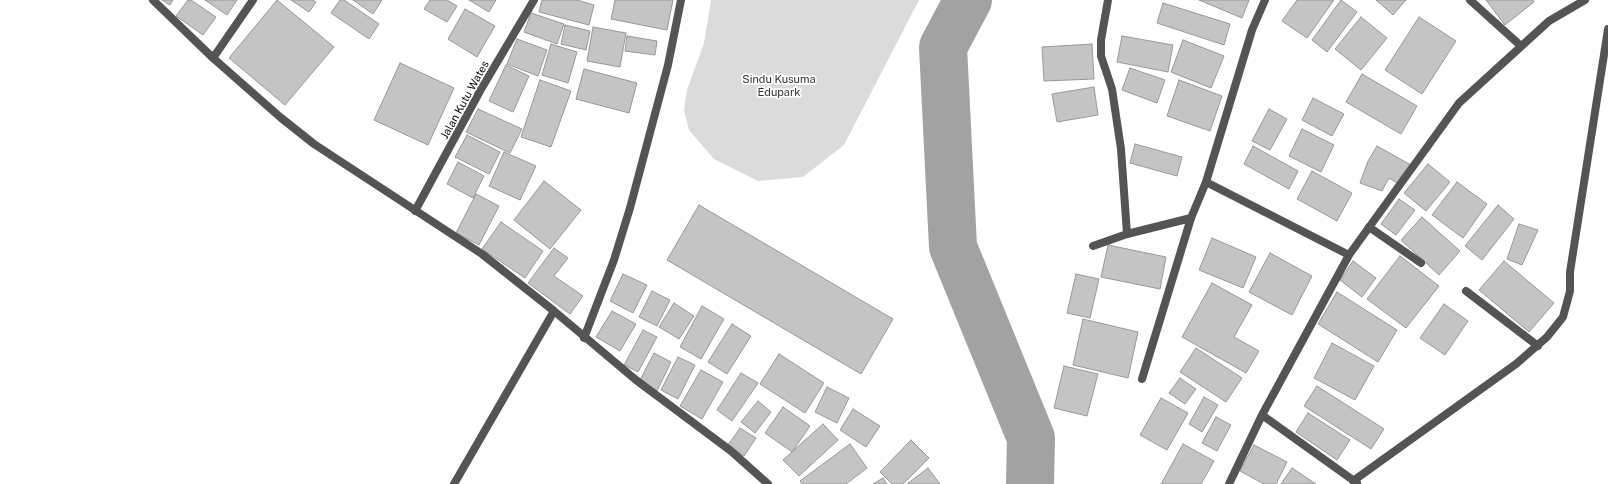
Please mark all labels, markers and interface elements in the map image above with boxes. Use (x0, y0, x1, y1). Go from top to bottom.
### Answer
street label: Jalan Kutu Wates (438, 59, 492, 141)
park label: Sindu Kusuma Edupark (742, 73, 816, 99)

